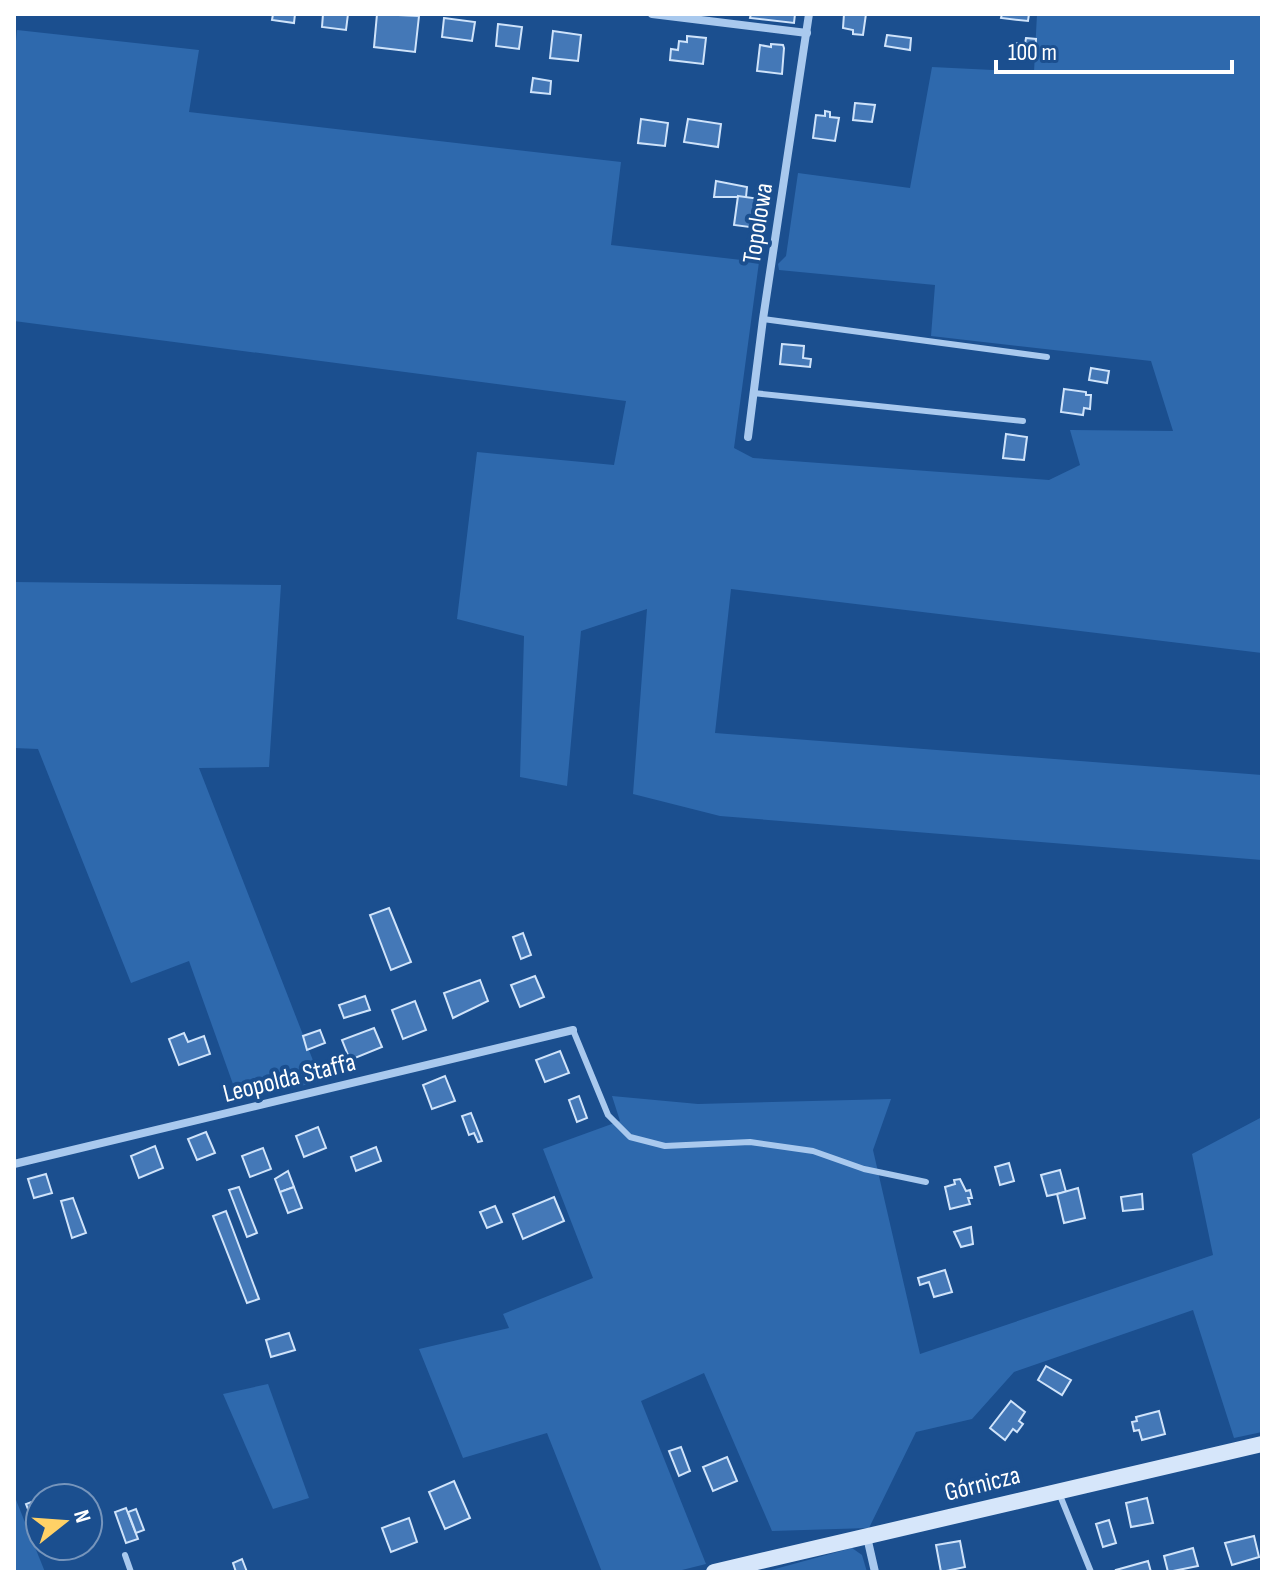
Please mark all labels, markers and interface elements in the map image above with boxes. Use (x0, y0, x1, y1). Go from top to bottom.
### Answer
scale bar (996, 24, 1232, 74)
text: 100 m (1008, 38, 1057, 67)
street label: Topolowa (737, 181, 780, 266)
street label: Leopolda Staffa (220, 1047, 359, 1110)
street label: Górnicza (941, 1460, 1023, 1509)
north arrow (24, 1482, 104, 1562)
text: N (67, 1507, 96, 1526)

